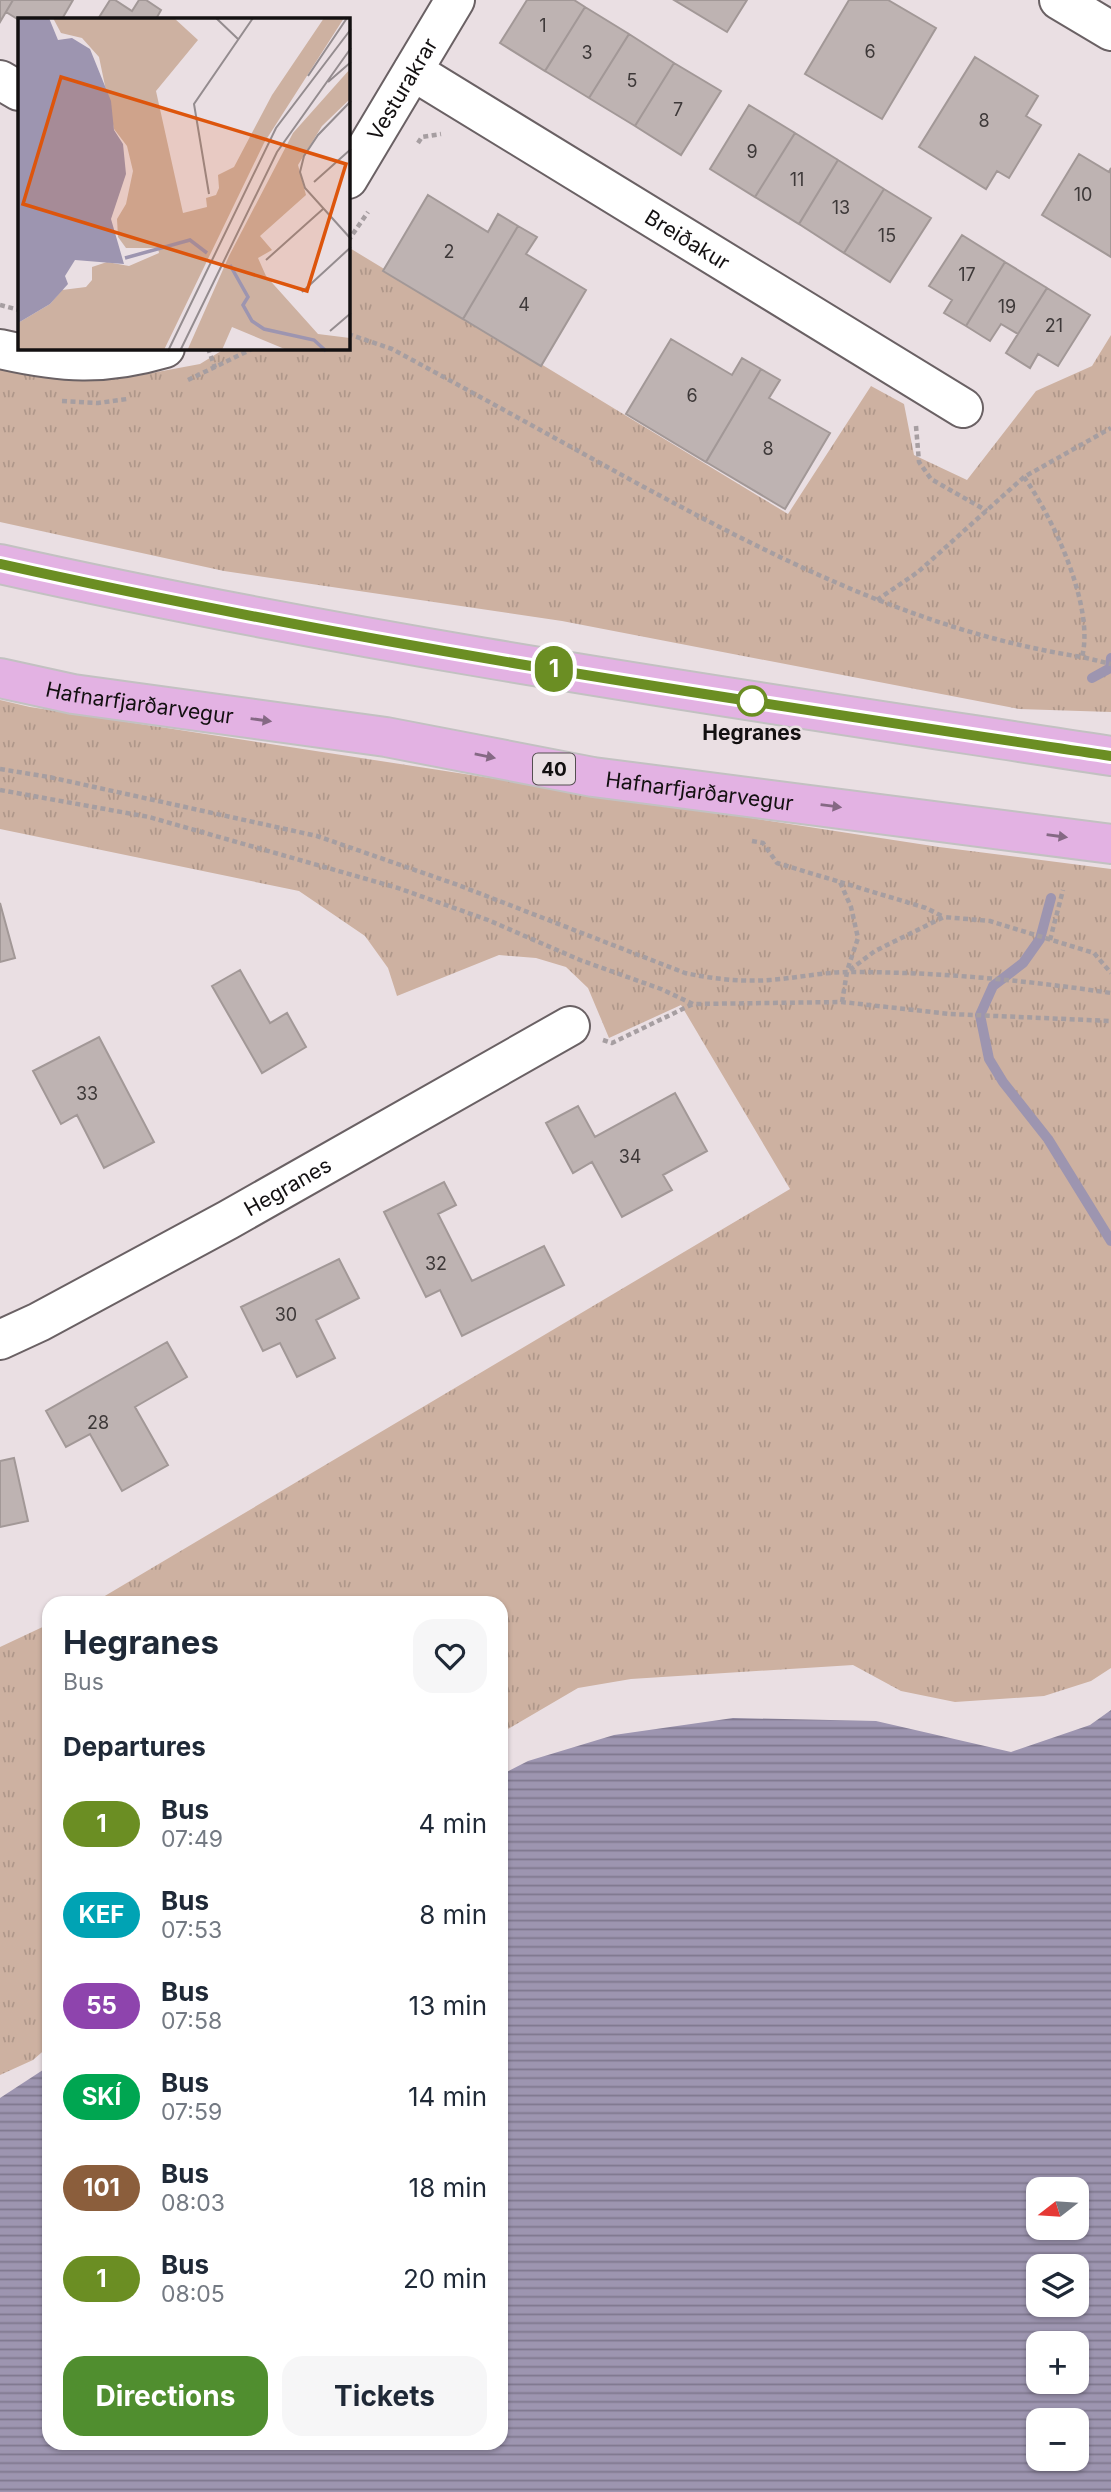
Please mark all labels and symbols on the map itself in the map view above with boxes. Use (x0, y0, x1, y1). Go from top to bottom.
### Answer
house number: 1 (539, 15, 547, 36)
inset map (18, 18, 350, 350)
street label: Vesturakrar (362, 33, 442, 145)
house number: 6 (864, 41, 876, 62)
house number: 3 (581, 42, 593, 63)
house number: 5 (627, 70, 637, 91)
house number: 7 (673, 99, 683, 120)
house number: 8 (978, 110, 990, 131)
house number: 9 (746, 141, 758, 162)
house number: 11 (790, 169, 804, 190)
house number: 10 (1074, 184, 1092, 205)
house number: 13 (832, 197, 850, 218)
street label: Breiðakur (641, 204, 735, 275)
house number: 15 (878, 225, 896, 246)
house number: 2 (444, 241, 454, 262)
house number: 17 (958, 264, 976, 285)
house number: 4 (518, 294, 530, 315)
house number: 19 (998, 296, 1016, 317)
house number: 21 (1045, 315, 1063, 336)
house number: 6 (686, 385, 698, 406)
house number: 8 (762, 438, 774, 459)
line badge: 1 (531, 646, 577, 692)
street label: Hafnarfjarðarvegur (44, 676, 235, 728)
marker: Hegranes (737, 686, 767, 716)
one-way arrow (250, 714, 272, 725)
place label: Hegranes (702, 720, 802, 745)
one-way arrow (474, 751, 496, 762)
road number: 40 (533, 754, 575, 784)
street label: Hafnarfjarðarvegur (604, 766, 795, 815)
one-way arrow (821, 801, 843, 812)
one-way arrow (1046, 831, 1068, 842)
house number: 33 (76, 1083, 98, 1104)
house number: 34 (619, 1146, 641, 1167)
street label: Hegranes (239, 1152, 335, 1221)
house number: 32 (425, 1253, 447, 1274)
house number: 30 (275, 1304, 297, 1325)
house number: 28 (87, 1412, 109, 1433)
north arrow (1026, 2177, 1088, 2240)

